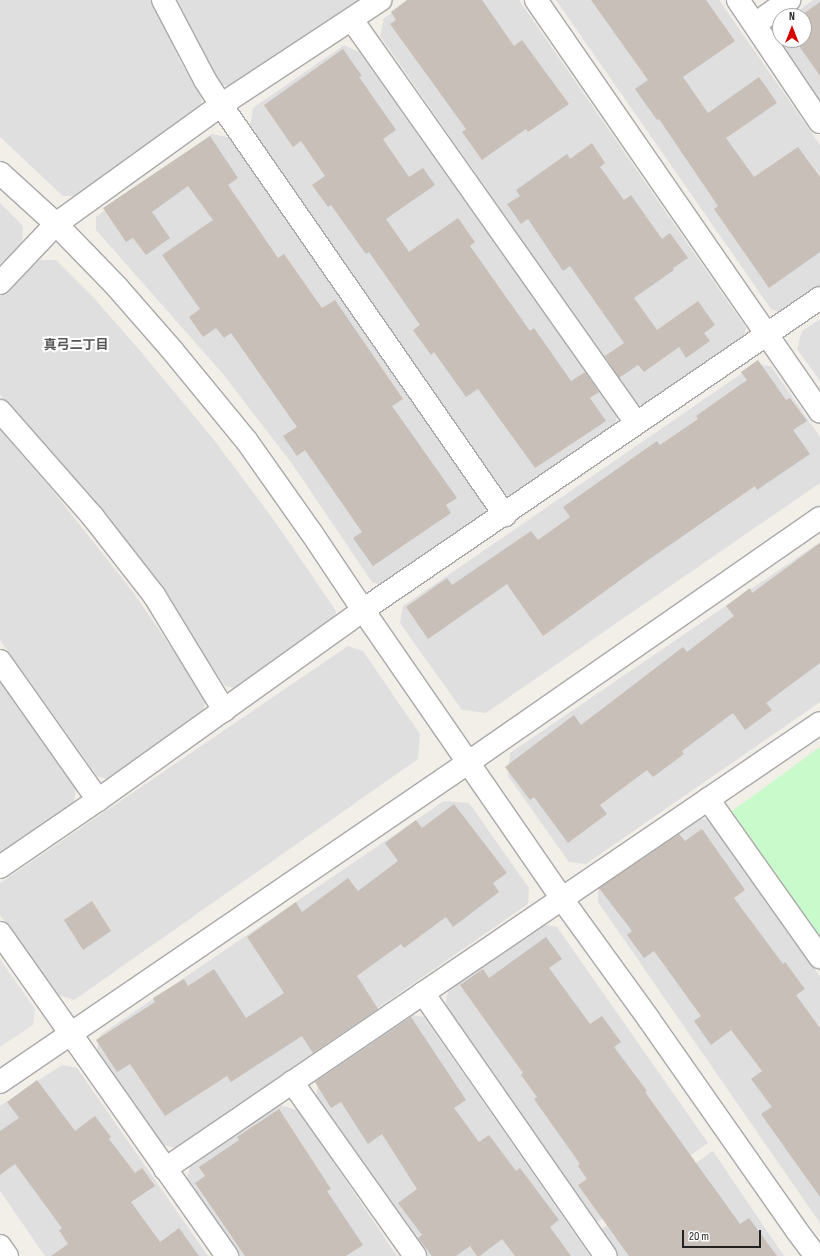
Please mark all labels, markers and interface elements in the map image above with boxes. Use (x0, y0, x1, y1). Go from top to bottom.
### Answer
north arrow (772, 8, 812, 48)
text: N (789, 10, 795, 23)
district label: 真弓二丁目 (44, 337, 108, 353)
scale bar (684, 1222, 763, 1248)
text: 20 m (689, 1229, 709, 1244)

